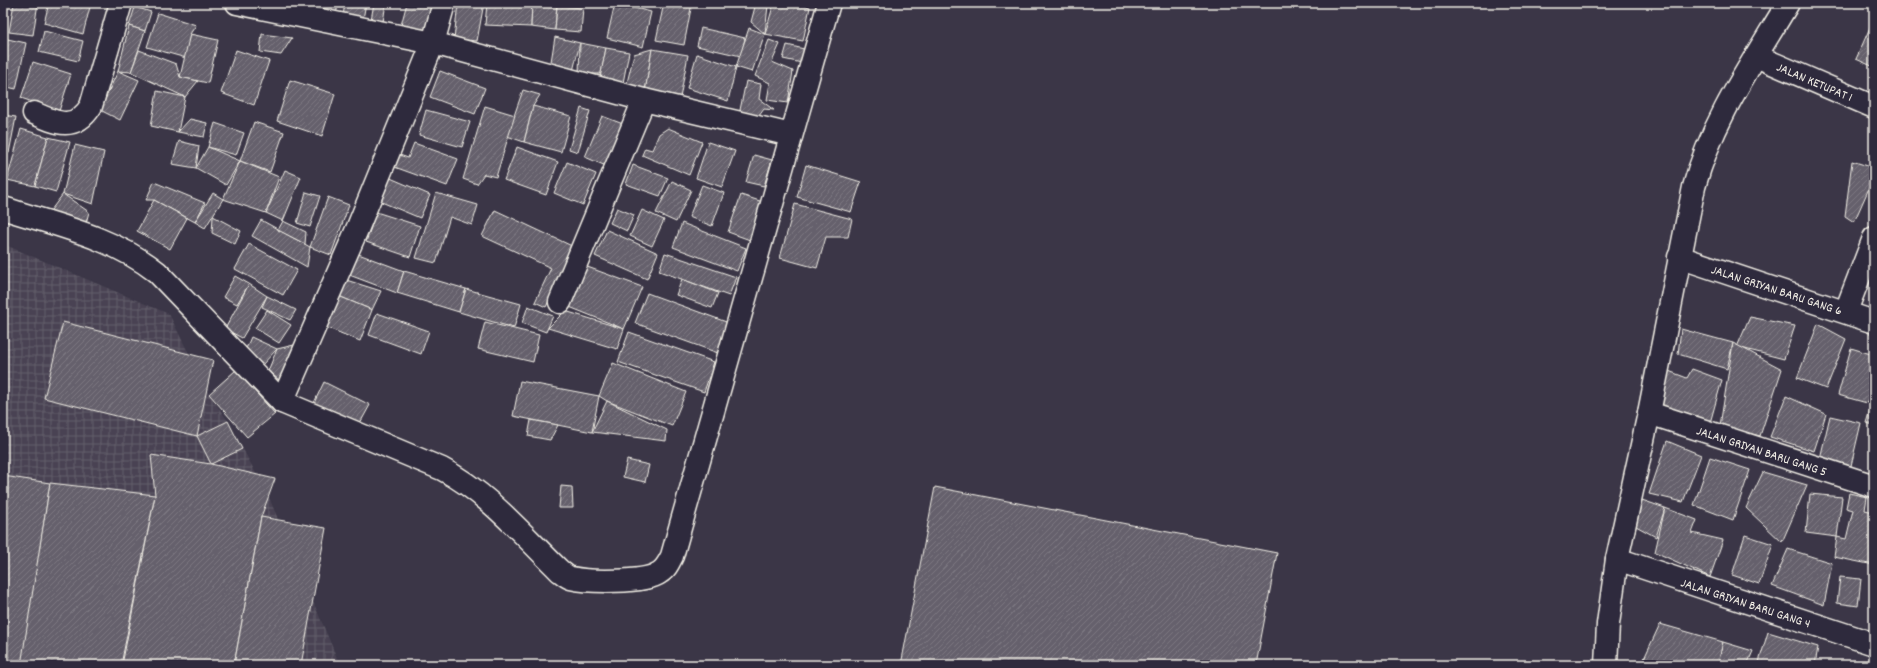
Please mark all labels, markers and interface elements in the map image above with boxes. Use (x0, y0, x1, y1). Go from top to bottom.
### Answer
street label: JALAN KETUPAT 1 (1773, 59, 1855, 108)
street label: JALAN GRIYAN BARU GANG 6 (1708, 261, 1844, 322)
street label: JALAN GRIYAN BARU GANG 5 (1693, 422, 1829, 482)
street label: JALAN GRIYAN BARU GANG 4 (1678, 574, 1813, 634)

